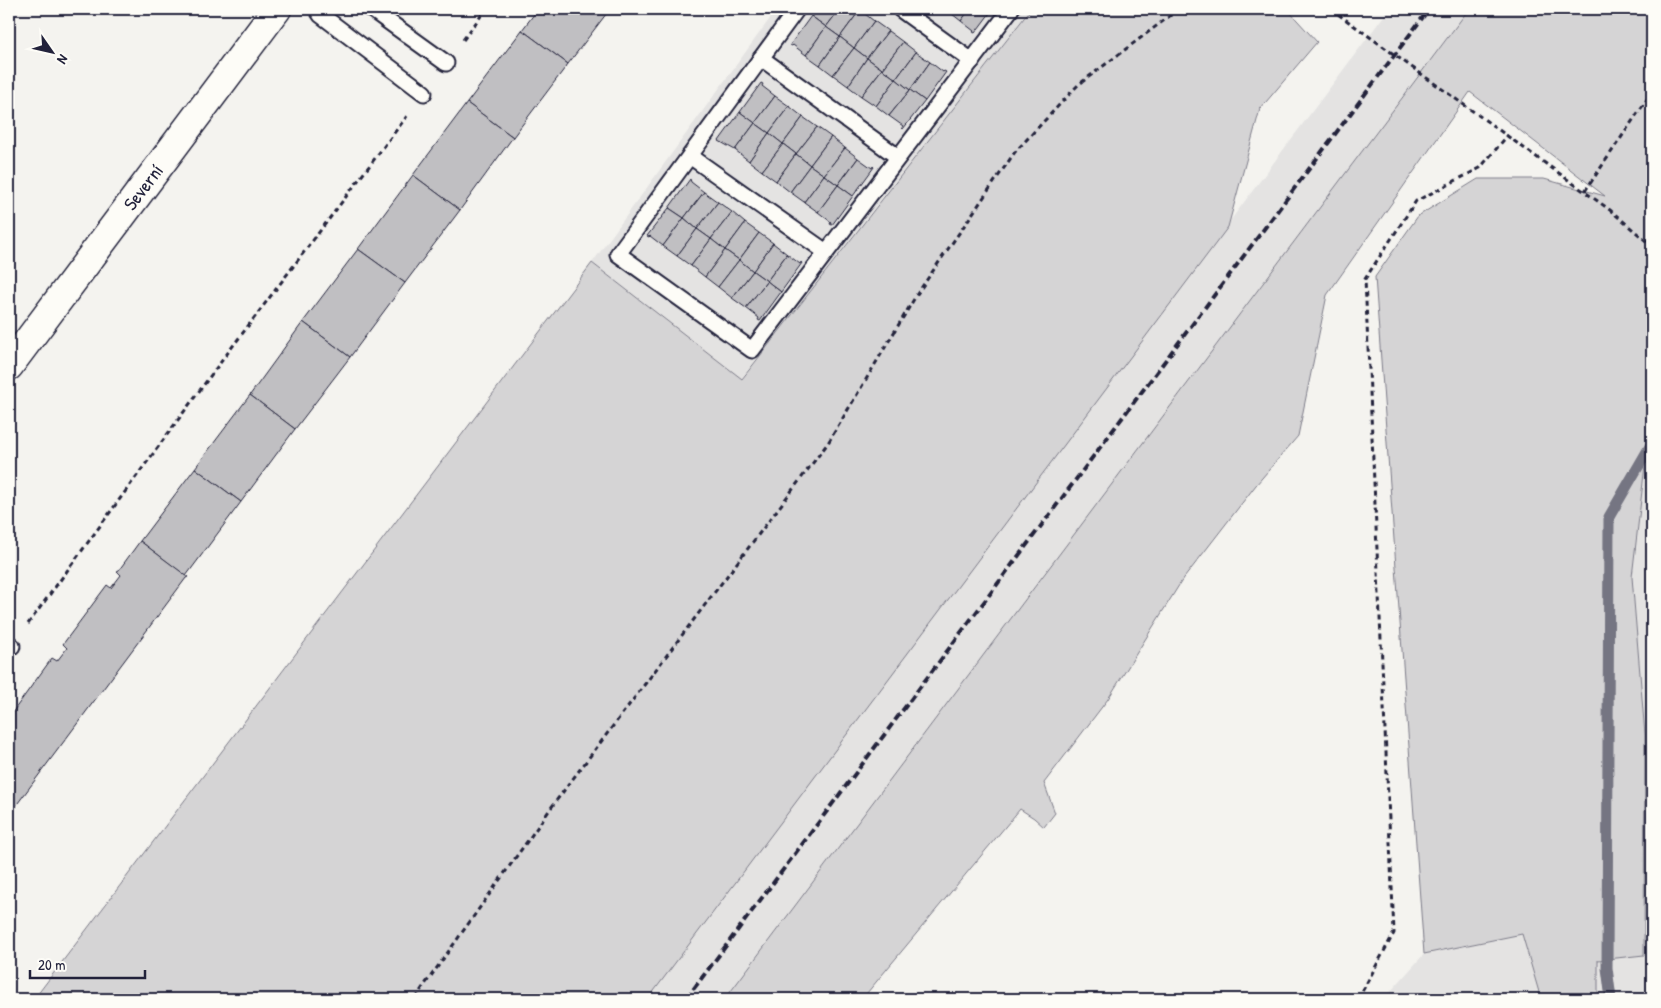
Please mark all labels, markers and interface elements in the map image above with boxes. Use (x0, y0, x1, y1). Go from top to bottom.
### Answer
north arrow (28, 28, 78, 78)
text: N (53, 51, 73, 68)
street label: Severní (117, 159, 169, 215)
scale bar (30, 948, 145, 980)
text: 20 m (38, 954, 65, 975)

